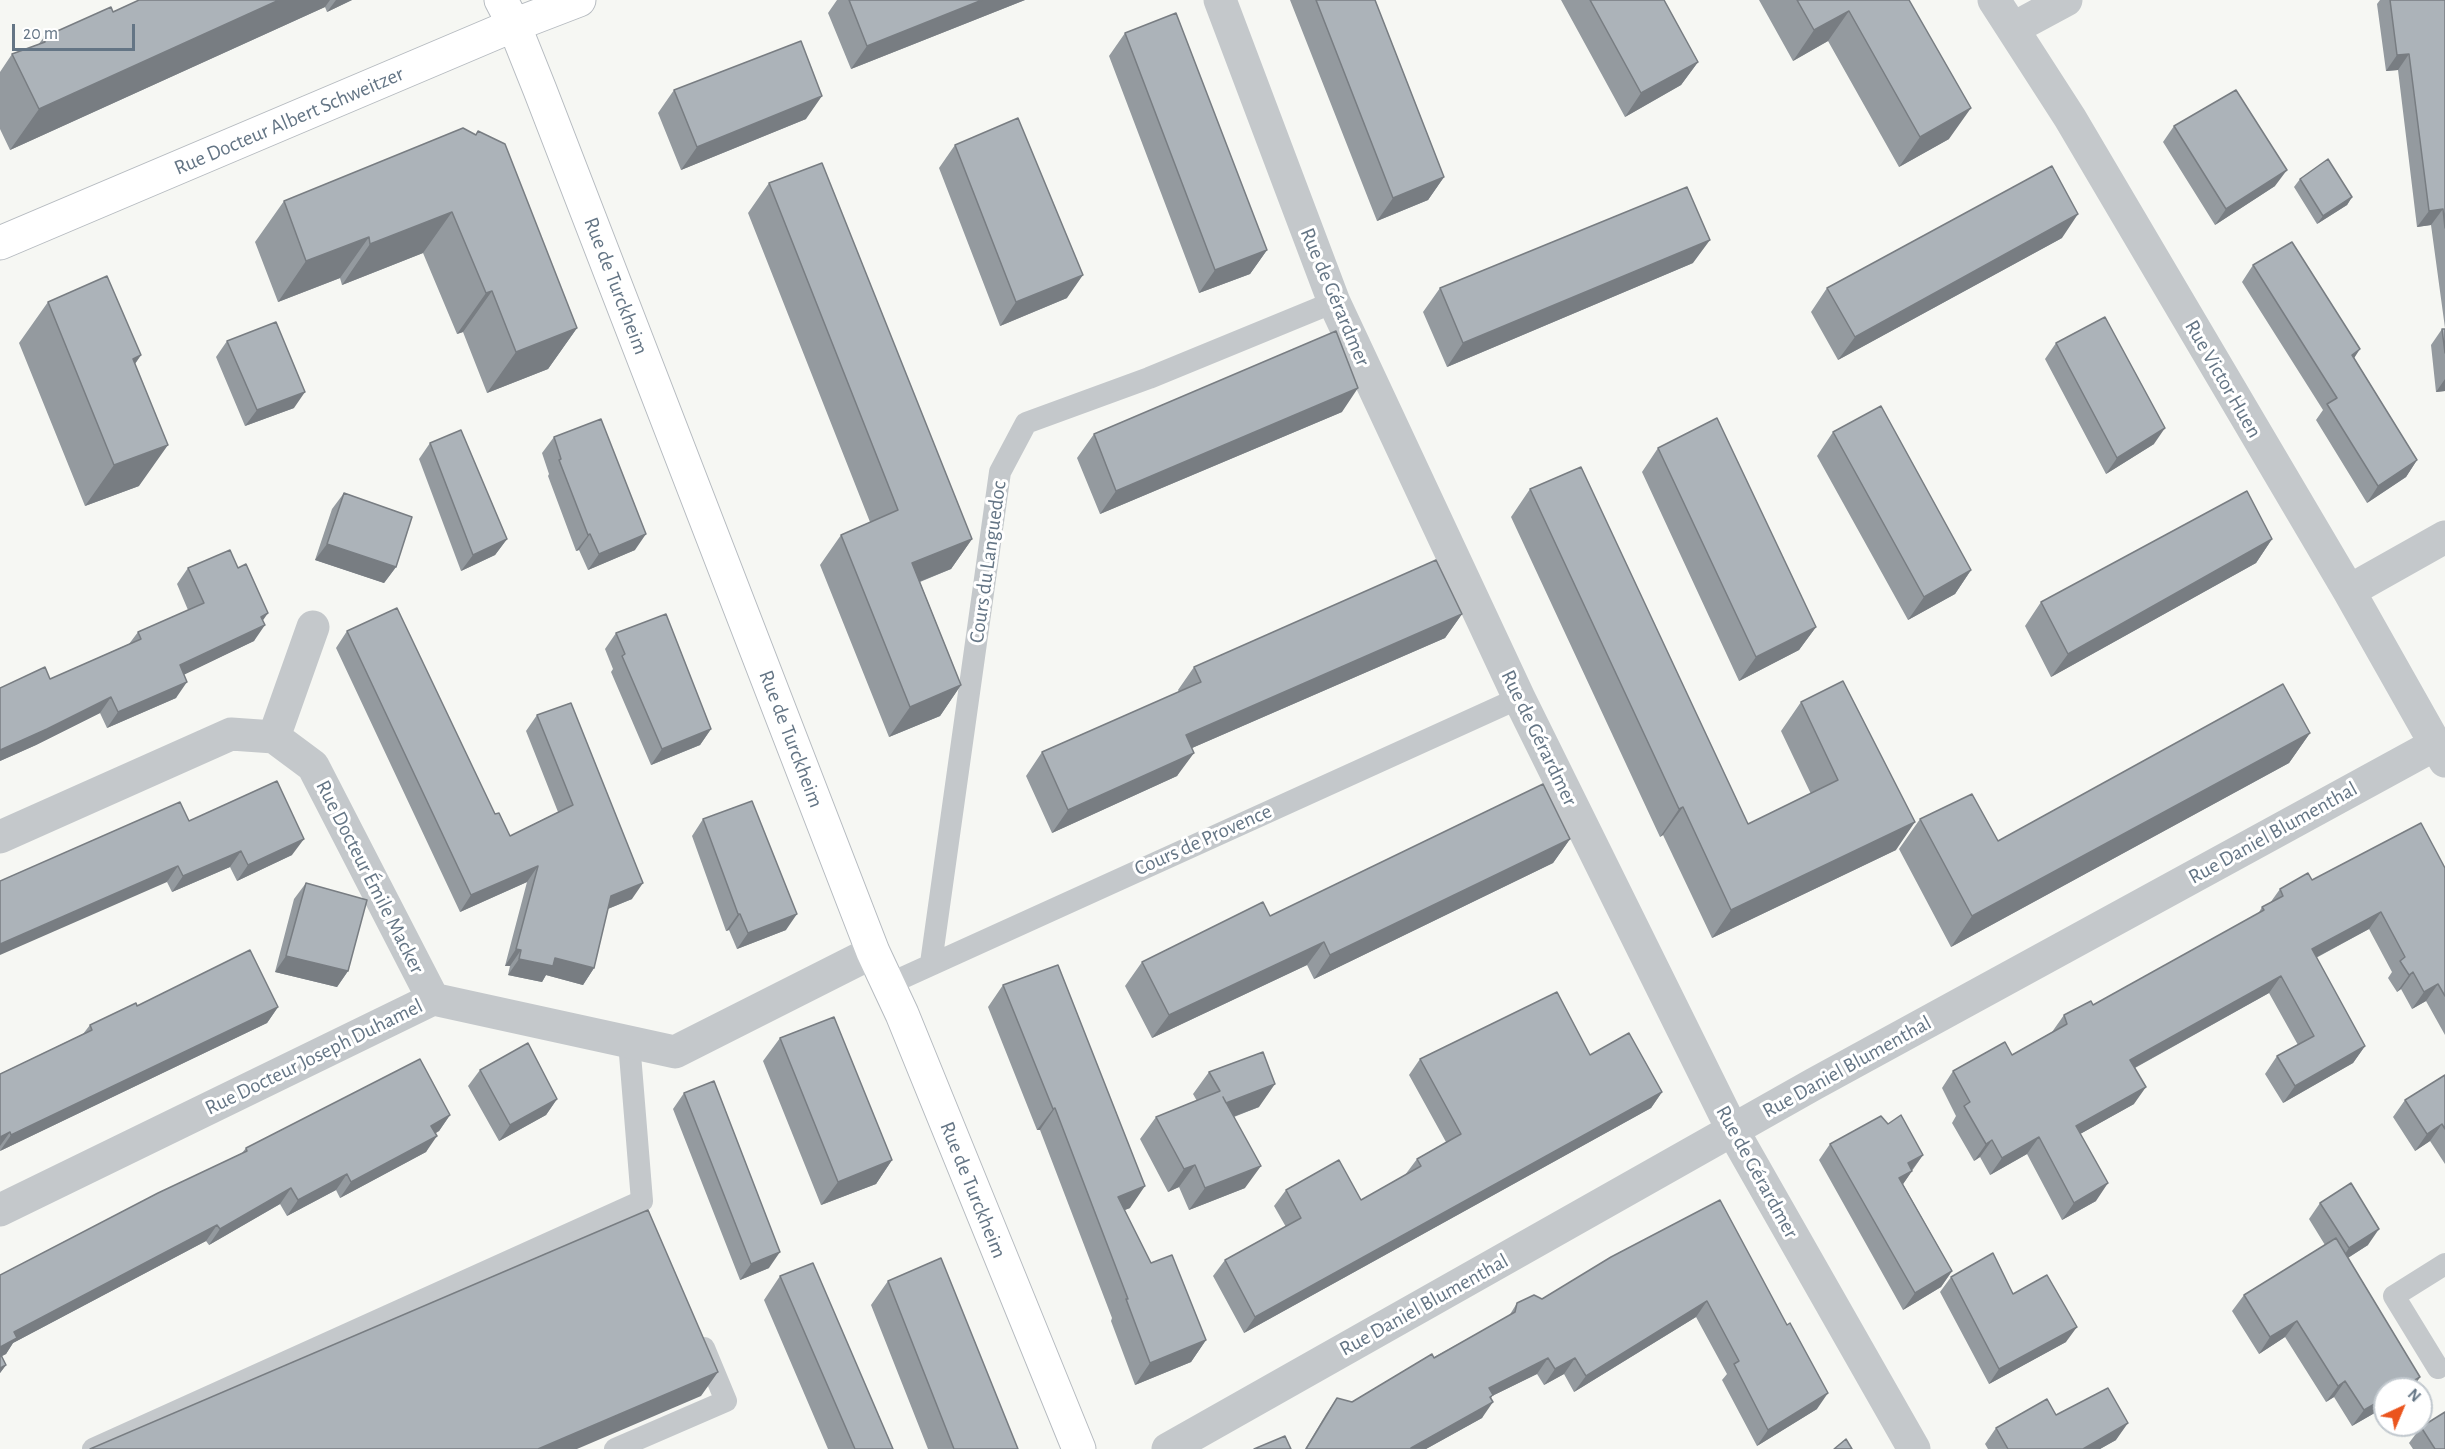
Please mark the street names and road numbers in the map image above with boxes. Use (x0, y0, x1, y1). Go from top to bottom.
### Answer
street label: Rue Docteur Albert Schweitzer (170, 61, 408, 181)
street label: Rue de Turckheim (578, 214, 654, 358)
street label: Rue de Gérardmer (1295, 224, 1375, 370)
street label: Rue Victor Huen (2179, 315, 2267, 443)
street label: Cours du Languedoc (964, 479, 1012, 645)
street label: Rue de Gérardmer (1495, 666, 1583, 810)
street label: Rue de Turckheim (753, 667, 829, 811)
street label: Rue Docteur Émile Macker (310, 776, 430, 978)
street label: Rue Daniel Blumenthal (2184, 776, 2362, 890)
street label: Cours de Provence (1130, 798, 1276, 882)
street label: Rue Docteur Joseph Duhamel (201, 993, 427, 1121)
street label: Rue Daniel Blumenthal (1758, 1010, 1936, 1124)
street label: Rue de Gérardmer (1710, 1101, 1804, 1243)
street label: Rue de Turckheim (934, 1118, 1012, 1262)
street label: Rue Daniel Blumenthal (1335, 1248, 1513, 1362)

